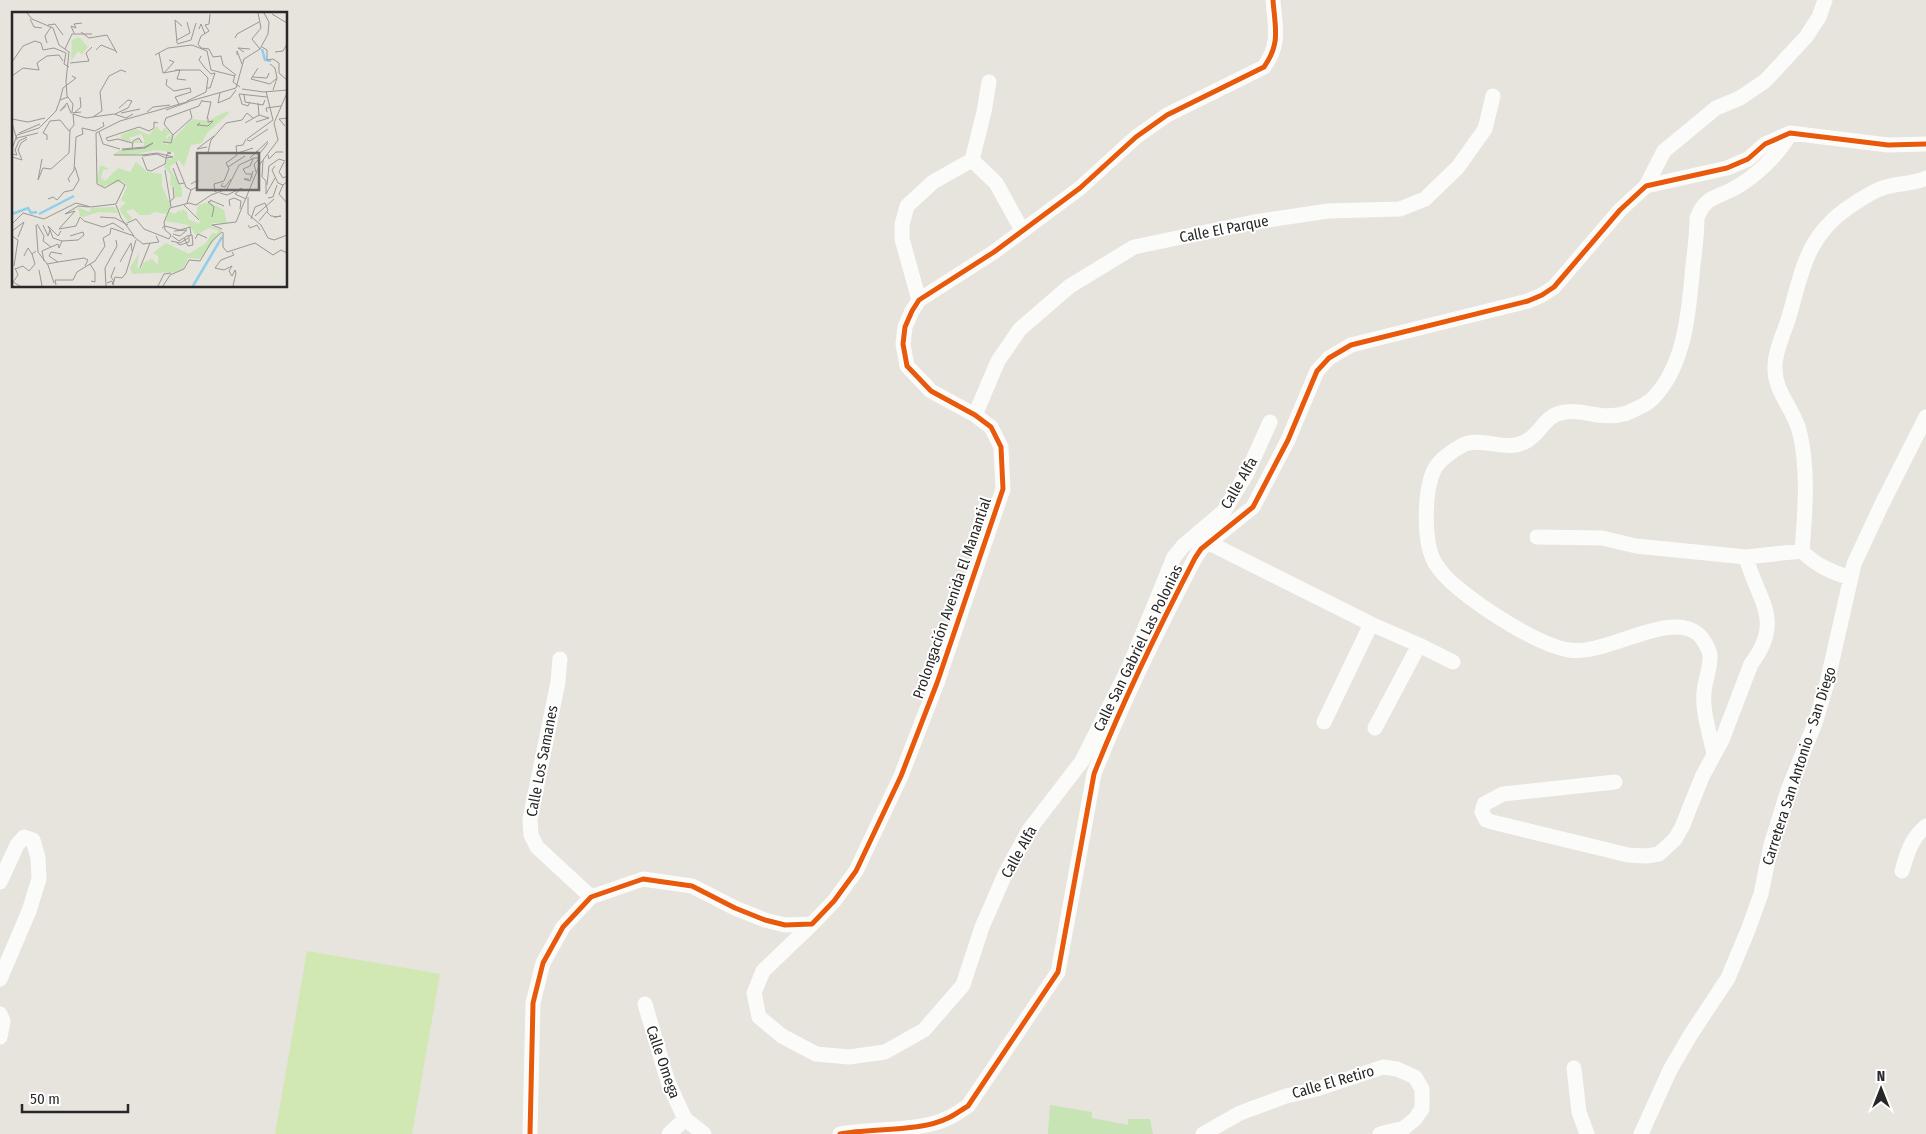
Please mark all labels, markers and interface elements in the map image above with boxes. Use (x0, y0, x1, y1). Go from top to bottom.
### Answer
inset map (12, 12, 288, 288)
street label: Calle El Parque (1178, 212, 1270, 246)
street label: Calle Alfa (1217, 454, 1261, 512)
street label: Prolongación Avenida El Manantial (909, 495, 995, 701)
street label: Calle San Gabriel Las Polonias (1090, 562, 1186, 734)
street label: Carretera San Antonio - San Diego (1758, 664, 1840, 867)
street label: Calle Los Samanes (522, 704, 562, 818)
street label: Calle Alfa (997, 823, 1041, 881)
street label: Calle Omega (642, 1023, 684, 1101)
street label: Calle El Retiro (1290, 1062, 1376, 1102)
north arrow (1856, 1064, 1906, 1114)
text: N (1877, 1068, 1885, 1085)
scale bar (22, 1082, 129, 1114)
text: 50 m (30, 1090, 60, 1108)

